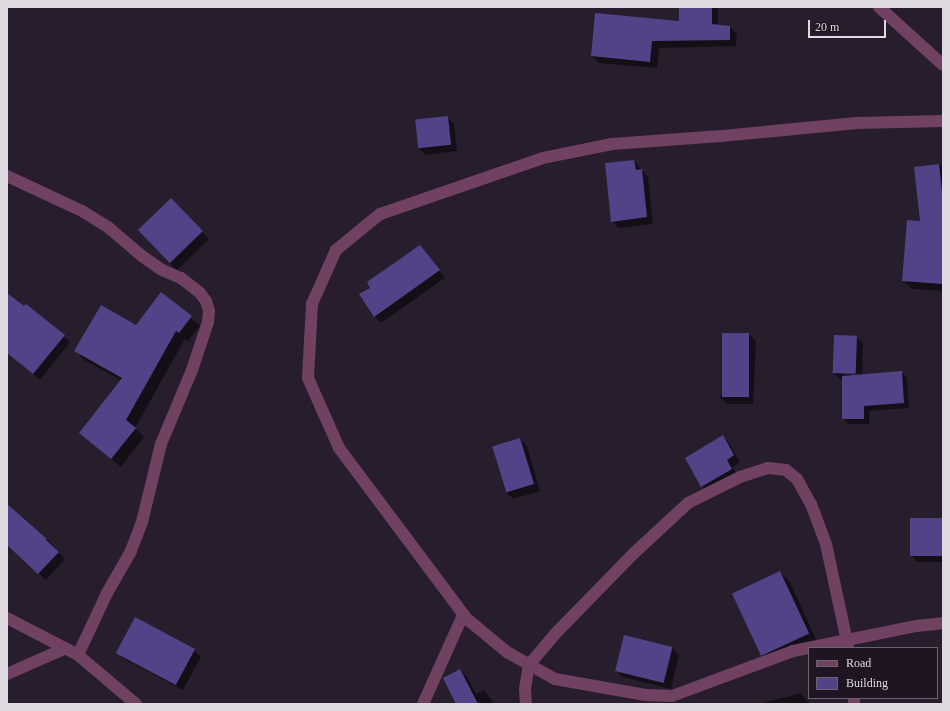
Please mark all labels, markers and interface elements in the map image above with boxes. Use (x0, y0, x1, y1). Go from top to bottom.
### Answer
scale bar (810, 12, 888, 38)
text: 20 m (815, 20, 839, 34)
legend (808, 647, 938, 699)
text: Road (846, 656, 871, 670)
text: Building (846, 676, 888, 690)

